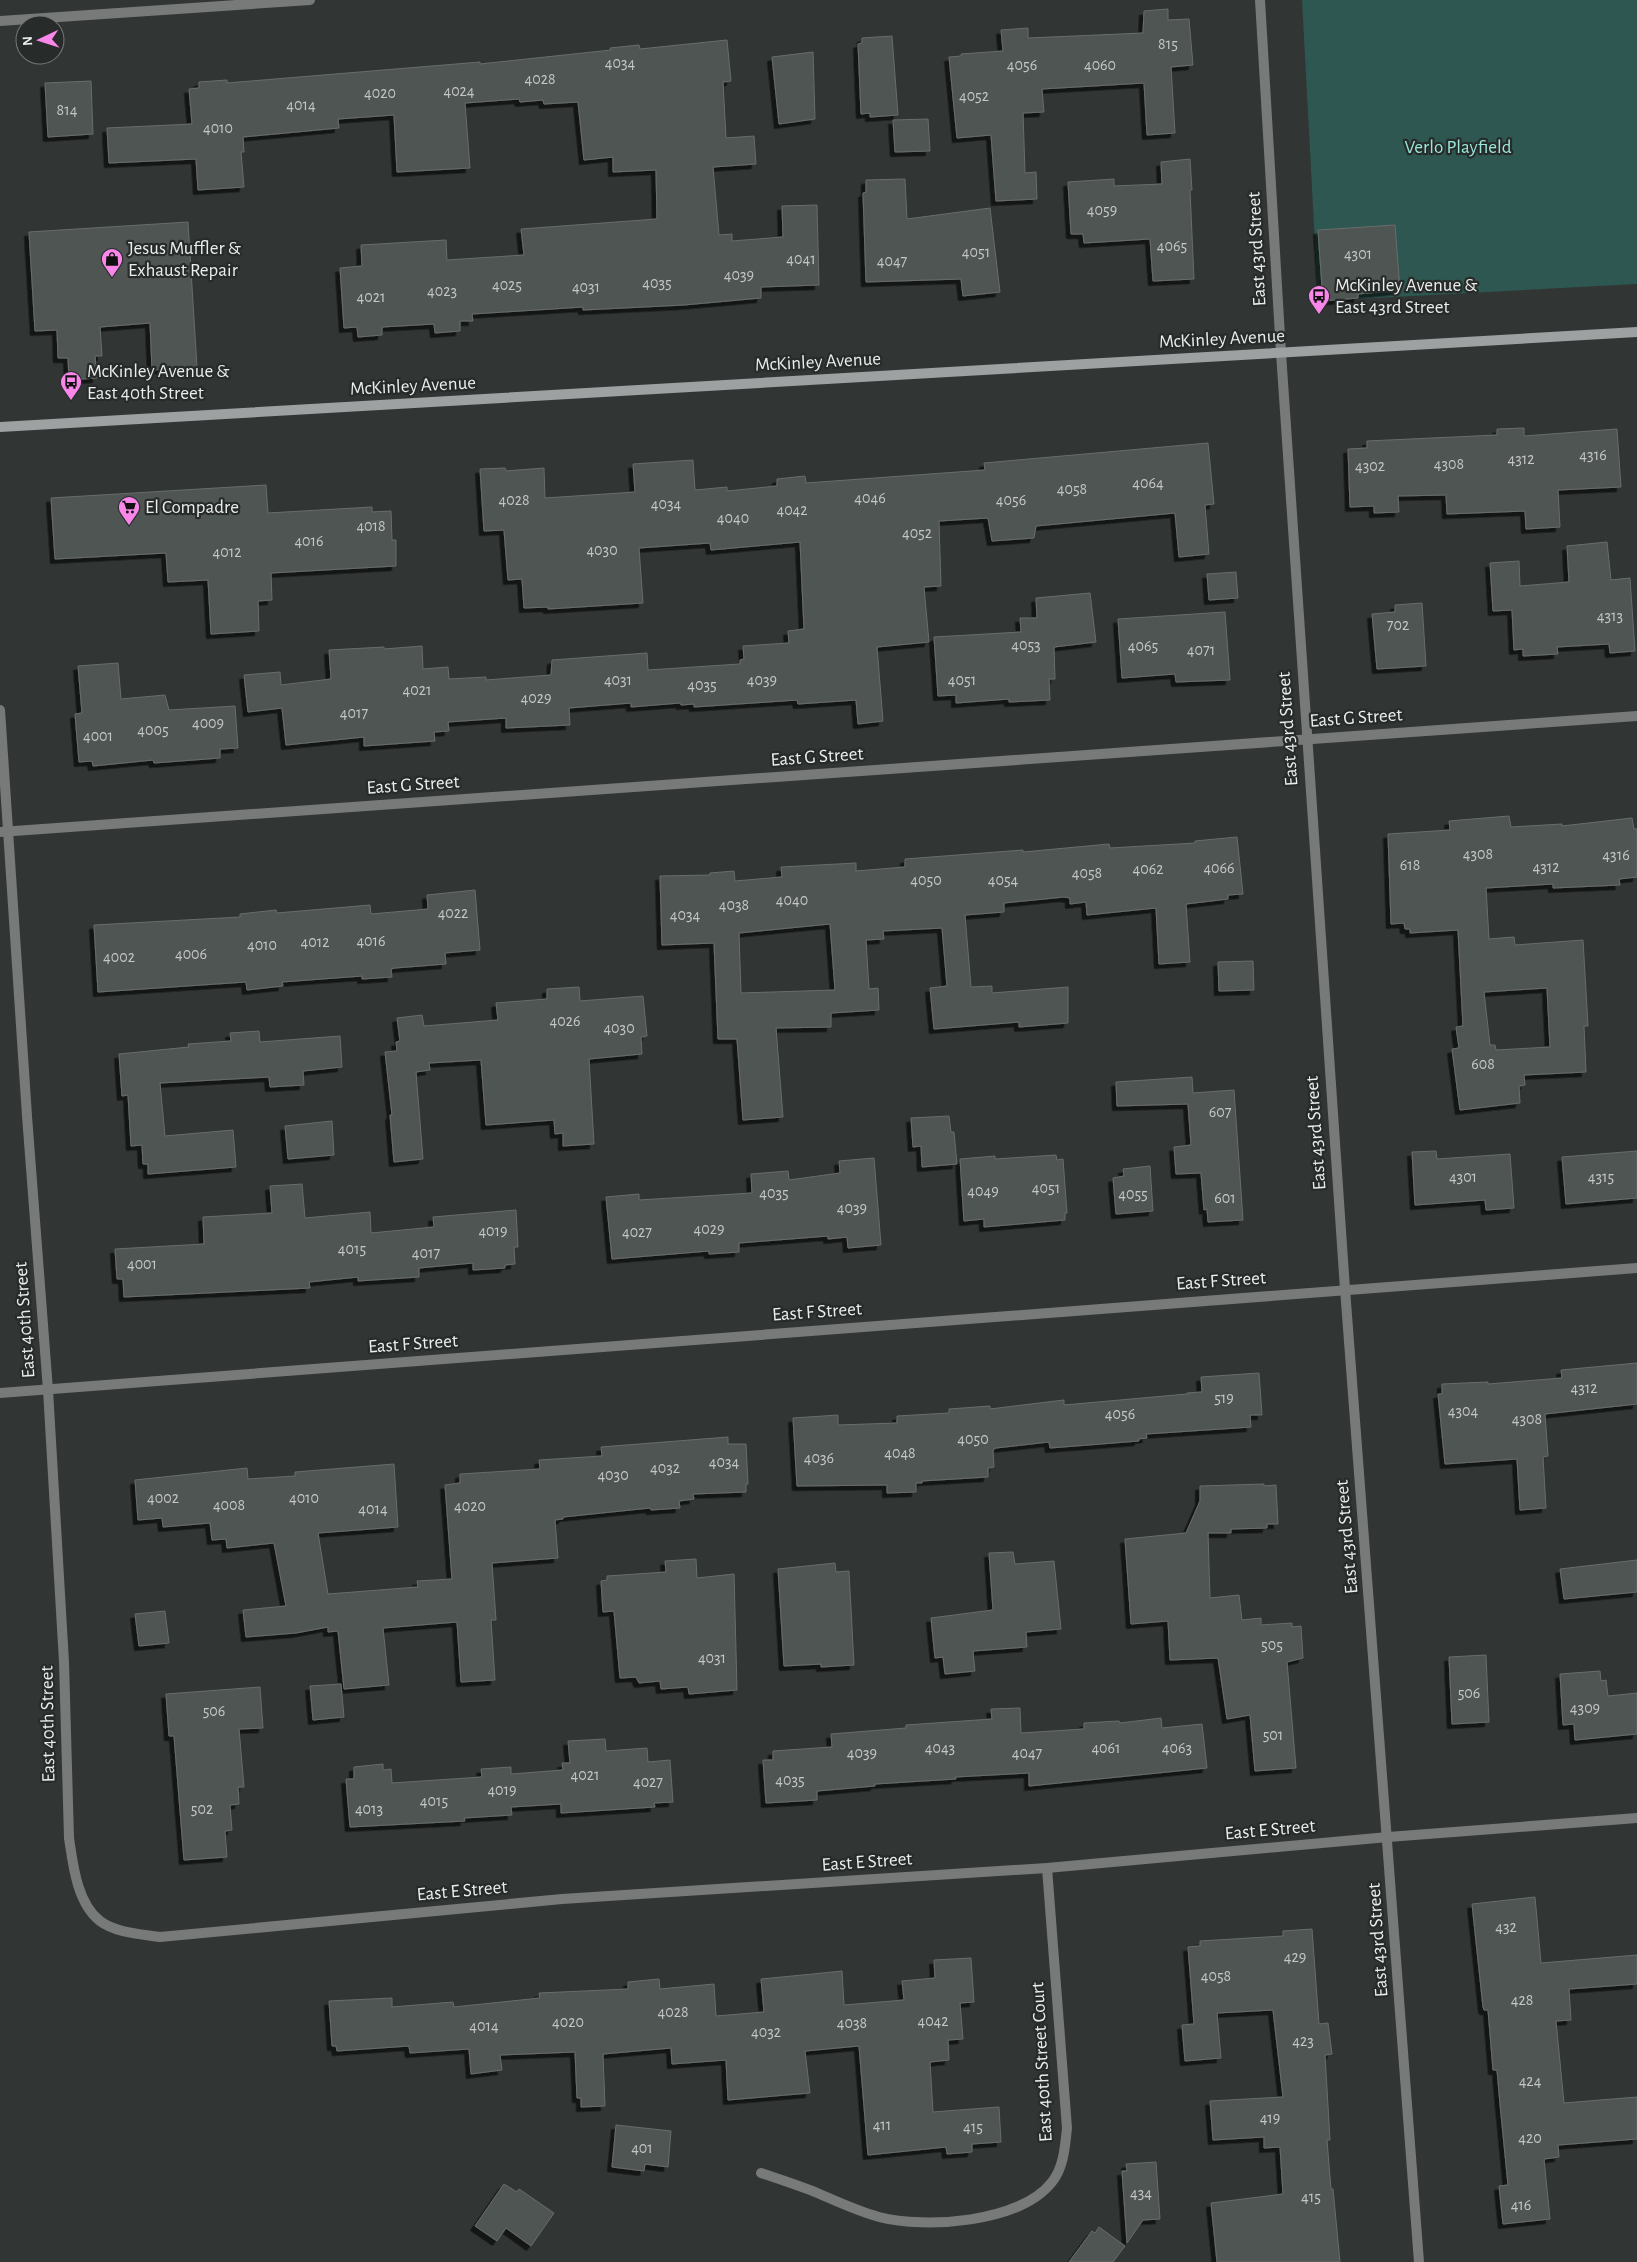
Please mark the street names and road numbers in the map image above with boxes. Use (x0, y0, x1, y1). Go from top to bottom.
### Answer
street label: East 43rd Street (1245, 191, 1269, 307)
street label: McKinley Avenue (1158, 326, 1286, 352)
street label: McKinley Avenue (754, 349, 882, 375)
street label: McKinley Avenue (349, 373, 477, 399)
street label: East 43rd Street (1275, 671, 1301, 787)
street label: East G Street (1309, 705, 1403, 731)
street label: East G Street (770, 744, 864, 770)
street label: East G Street (366, 772, 460, 798)
street label: East 43rd Street (1303, 1075, 1329, 1191)
street label: East 40th Street (11, 1261, 39, 1379)
street label: East F Street (1176, 1268, 1266, 1294)
street label: East F Street (772, 1299, 862, 1325)
street label: East F Street (368, 1331, 458, 1357)
street label: East 43rd Street (1333, 1479, 1361, 1595)
street label: East 40th Street (37, 1665, 59, 1783)
street label: East E Street (1224, 1817, 1316, 1843)
street label: East E Street (821, 1849, 913, 1875)
street label: East E Street (416, 1878, 508, 1904)
street label: East 43rd Street (1365, 1882, 1391, 1998)
street label: East 40th Street Court (1028, 1981, 1056, 2143)

